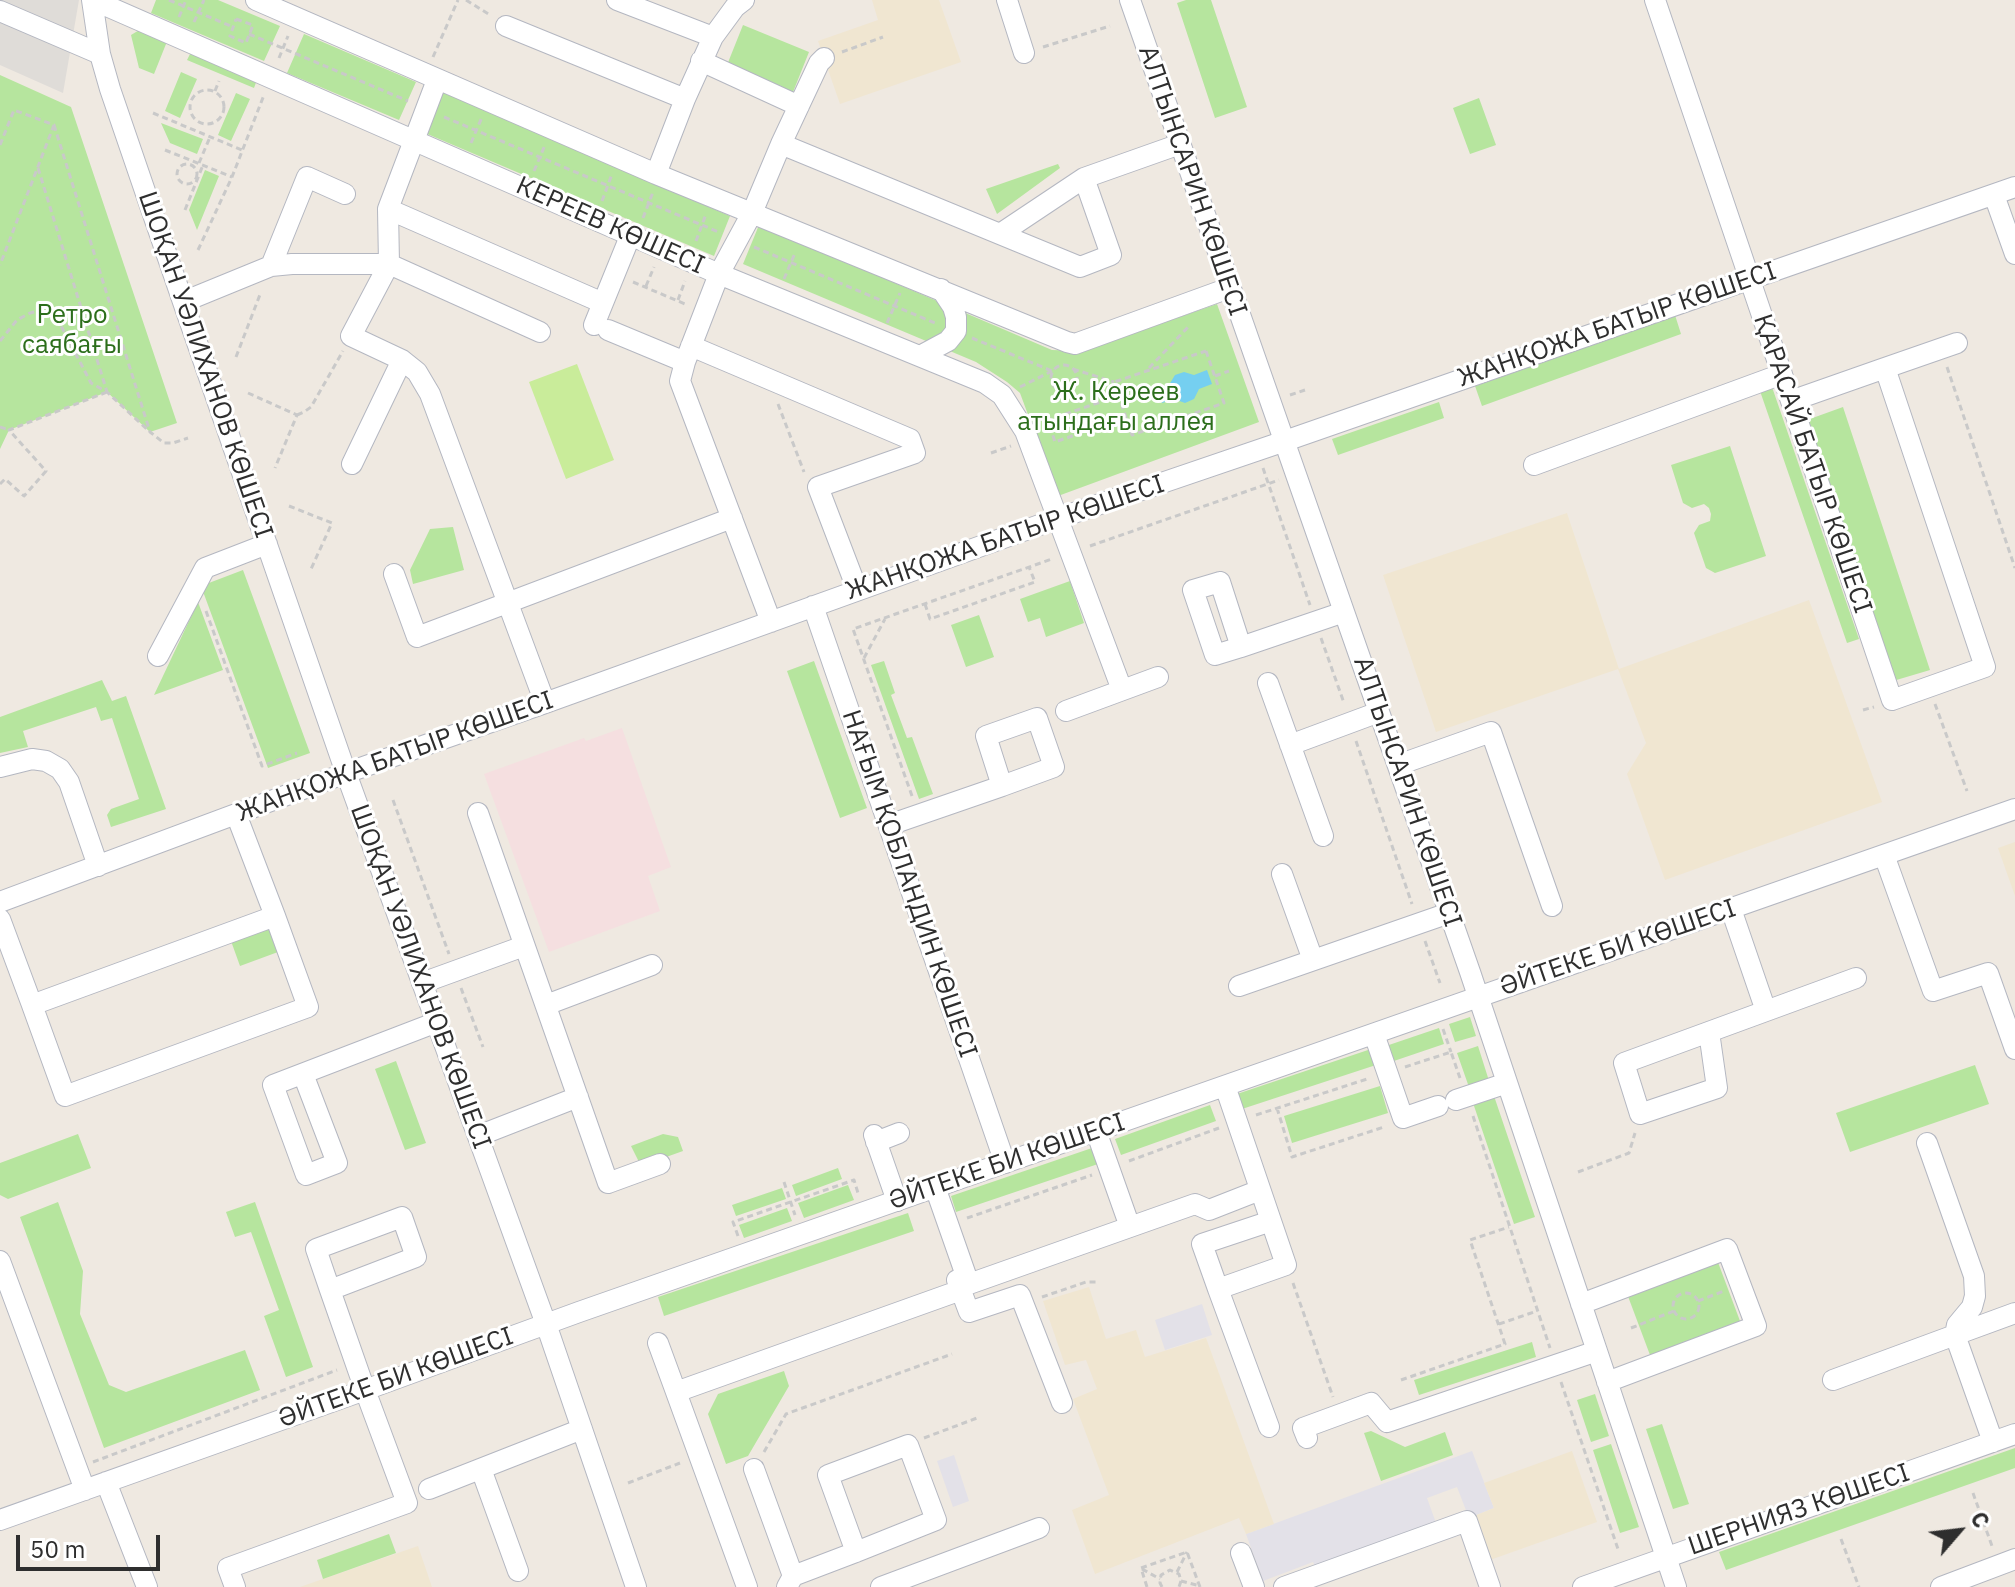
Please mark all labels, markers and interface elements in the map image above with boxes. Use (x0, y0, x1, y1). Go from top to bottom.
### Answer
street label: АЛТЫНСАРИН КӨШЕСІ (1131, 42, 1253, 320)
street label: КЕРЕЕВ КӨШЕСІ (511, 170, 709, 282)
street label: ШОҚАН УӘЛИХАНОВ КӨШЕСІ (131, 188, 279, 542)
street label: ЖАНҚОЖА БАТЫР КӨШЕСІ (1453, 256, 1781, 394)
park label: Ретро саябағы (22, 299, 122, 360)
street label: ҚАРАСАЙ БАТЫР КӨШЕСІ (1746, 310, 1878, 618)
park label: Ж. Кереев атындағы аллея (1017, 376, 1215, 438)
street label: ЖАНҚОЖА БАТЫР КӨШЕСІ (841, 469, 1169, 607)
street label: АЛТЫНСАРИН КӨШЕСІ (1346, 653, 1468, 931)
street label: ЖАНҚОЖА БАТЫР КӨШЕСІ (232, 685, 558, 829)
street label: НАҒЫМ ҚОБЛАНДИН КӨШЕСІ (835, 706, 983, 1062)
street label: ШОҚАН УӘЛИХАНОВ КӨШЕСІ (343, 800, 497, 1154)
street label: ӘЙТЕКЕ БИ КӨШЕСІ (1496, 893, 1740, 1003)
street label: ӘЙТЕКЕ БИ КӨШЕСІ (885, 1107, 1129, 1217)
street label: ӘЙТЕКЕ БИ КӨШЕСІ (274, 1321, 518, 1435)
street label: ШЕРНИЯЗ КӨШЕСІ (1684, 1457, 1914, 1563)
north arrow (1919, 1491, 1999, 1571)
text: С (1964, 1506, 1997, 1533)
scale bar (20, 1519, 164, 1569)
text: 50 m (30, 1533, 85, 1565)

